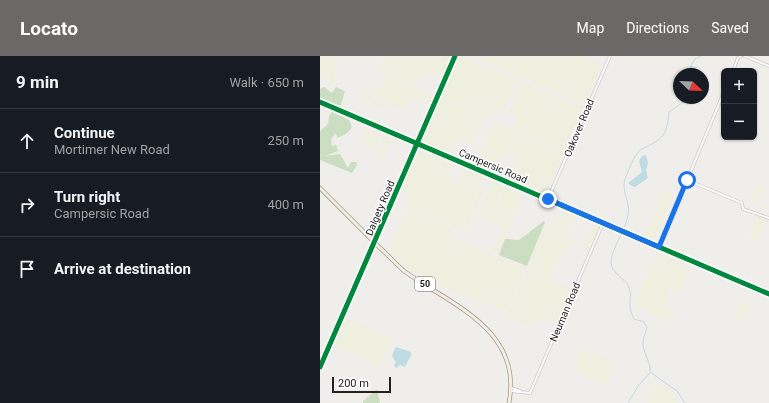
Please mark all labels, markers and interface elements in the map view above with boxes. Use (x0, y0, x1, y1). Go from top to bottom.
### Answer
text: Locato (20, 17, 78, 40)
text: Map (577, 20, 604, 36)
text: Directions (626, 20, 689, 36)
text: Saved (711, 20, 749, 36)
north arrow (673, 68, 709, 104)
map controls (721, 68, 757, 140)
button: + (721, 68, 757, 104)
text: 9 min (16, 72, 59, 92)
text: Walk · 650 m (229, 75, 304, 90)
street label: Oakover Road (562, 97, 596, 159)
button: − (721, 104, 757, 140)
text: Continue (54, 124, 115, 142)
icon: ahead (16, 130, 38, 152)
text: 250 m (267, 133, 304, 148)
text: Mortimer New Road (54, 142, 170, 157)
street label: Campersic Road (457, 147, 529, 185)
route start (678, 171, 696, 189)
street label: Dalgety Road (363, 179, 397, 237)
text: Turn right (54, 188, 120, 206)
route end (539, 190, 557, 208)
icon: right (16, 194, 38, 216)
text: 400 m (267, 197, 304, 212)
text: Campersic Road (54, 206, 149, 221)
icon: arrive (16, 258, 38, 280)
text: Arrive at destination (54, 260, 191, 278)
road number: 50 (415, 277, 435, 291)
street label: Neuman Road (548, 281, 582, 343)
scale bar (332, 375, 391, 394)
text: 200 m (338, 377, 369, 390)

